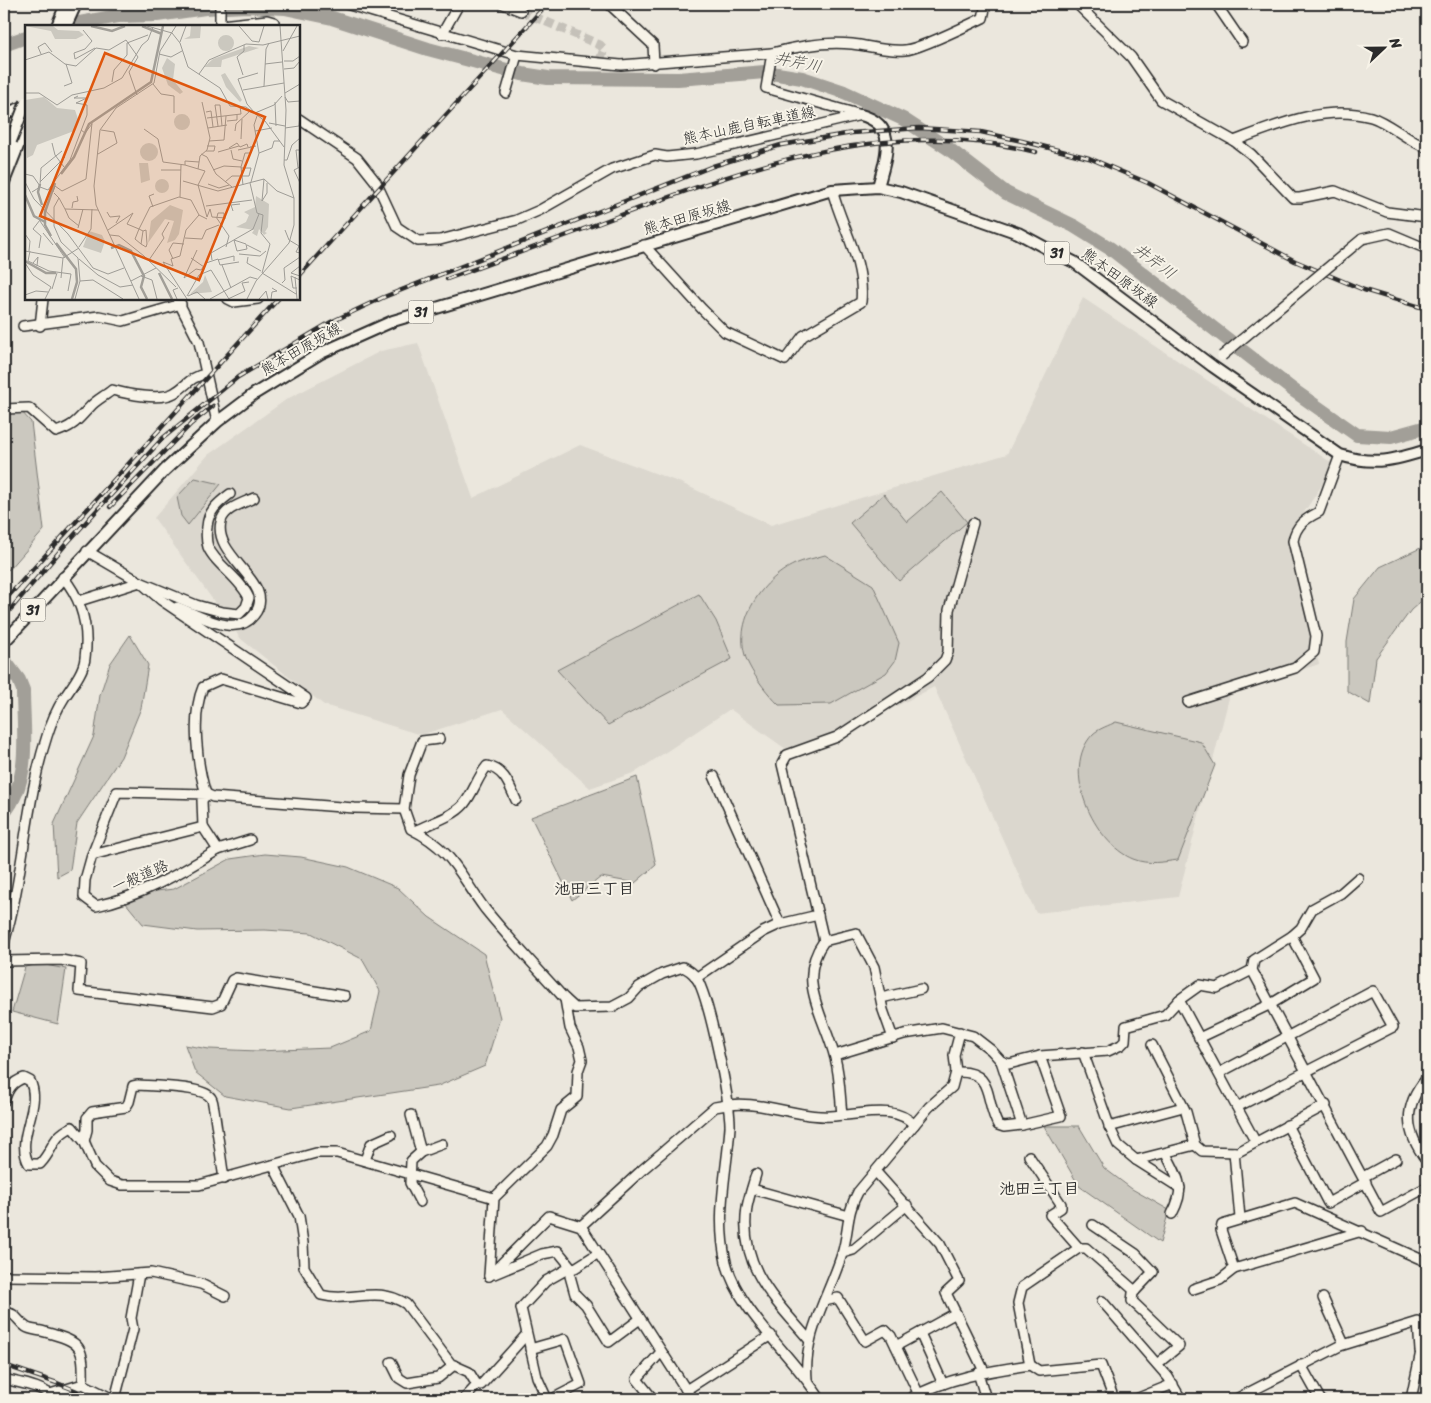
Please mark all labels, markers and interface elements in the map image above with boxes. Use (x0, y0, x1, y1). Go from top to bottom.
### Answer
north arrow (1358, 22, 1408, 72)
inset map (25, 25, 300, 300)
text: N (1382, 33, 1409, 53)
water label: 井芹川 (772, 43, 824, 81)
street label: 熊本山鹿自転車道線 (680, 98, 818, 152)
street label: 熊本田原坂線 (640, 192, 734, 242)
water label: 井芹川 (1127, 235, 1183, 287)
street label: 熊本田原坂線 (1076, 241, 1164, 315)
road number: 31 (1044, 242, 1070, 264)
road number: 31 (408, 300, 434, 324)
street label: 熊本田原坂線 (256, 315, 346, 383)
road number: 31 (20, 598, 46, 622)
street label: 一般道路 (107, 852, 173, 900)
district label: 池田三丁目 (554, 874, 634, 903)
district label: 池田三丁目 (999, 1174, 1079, 1203)

